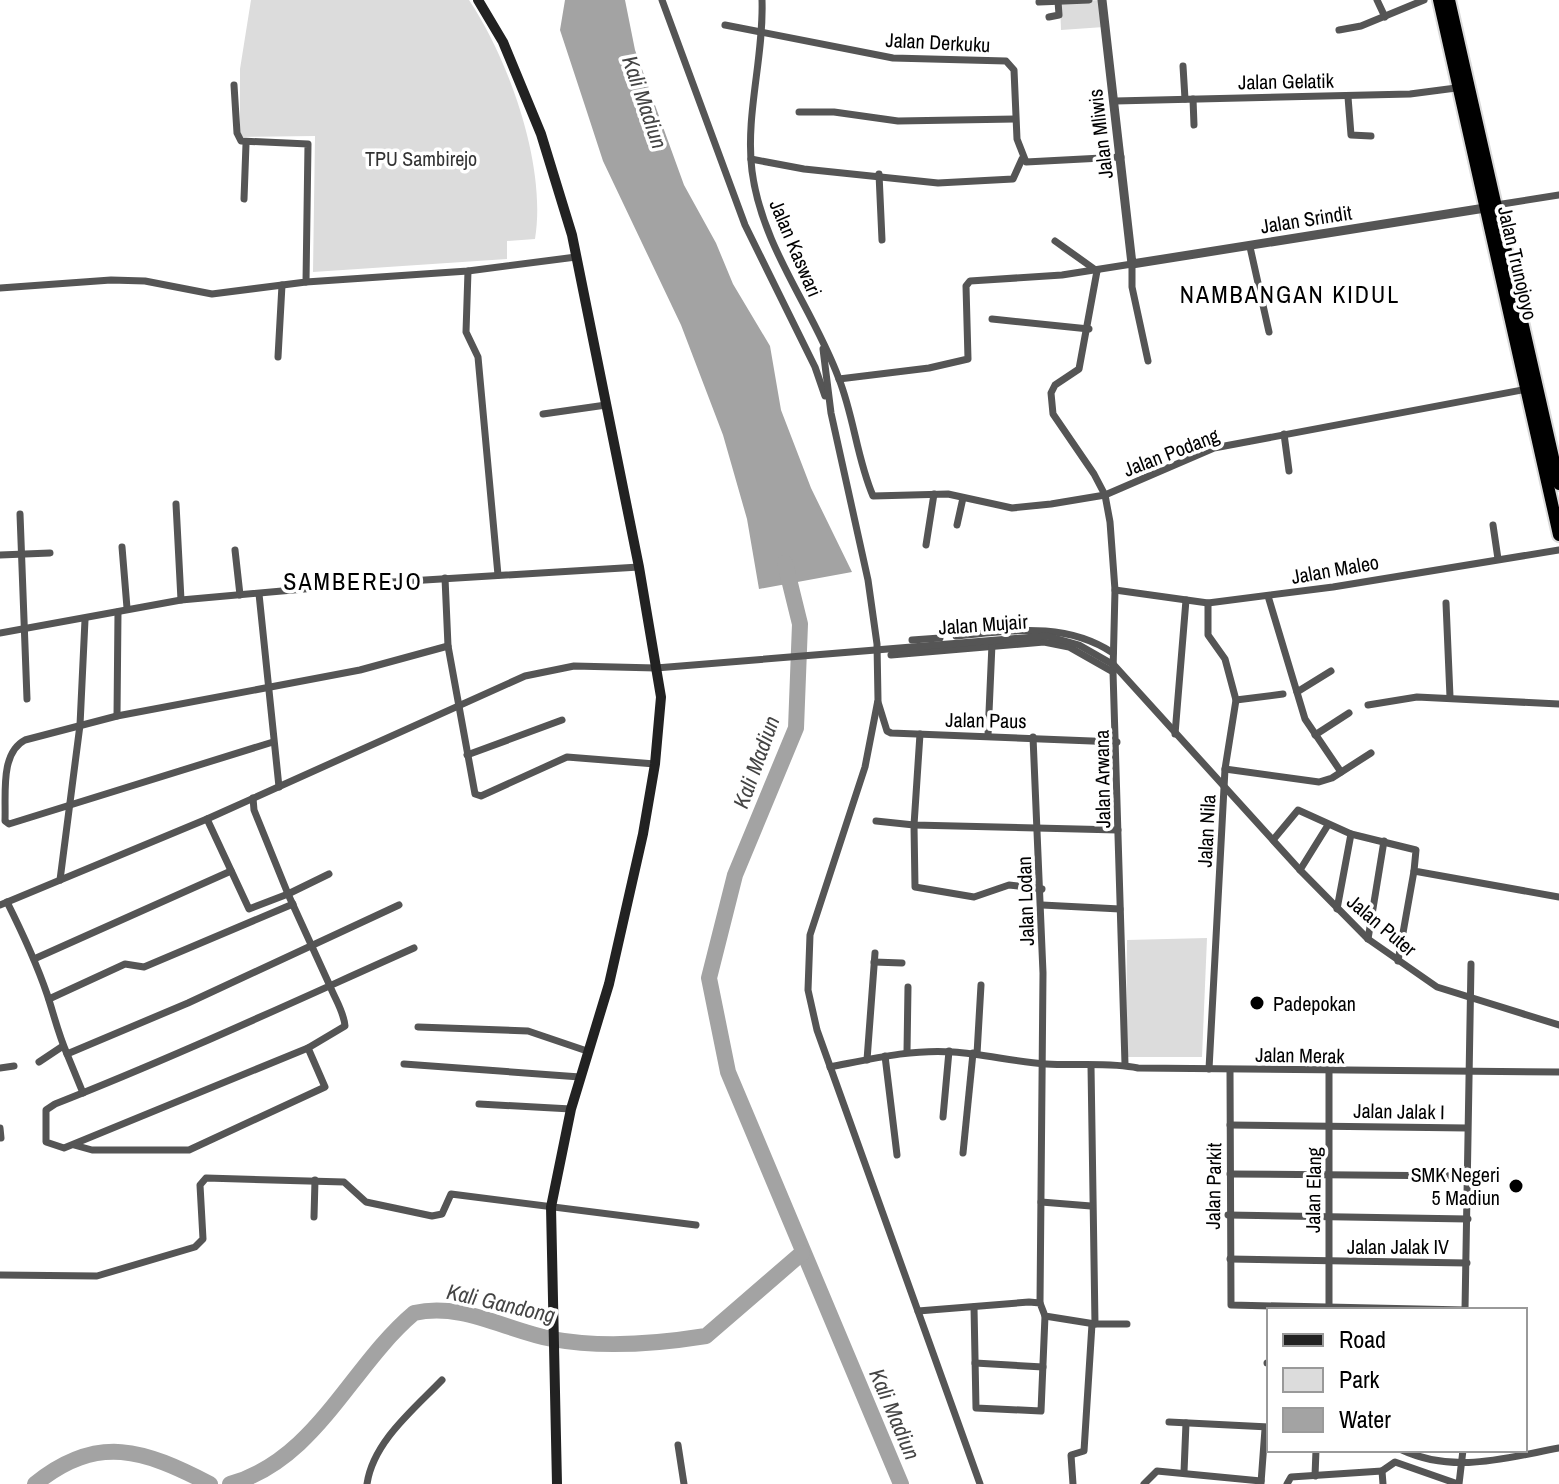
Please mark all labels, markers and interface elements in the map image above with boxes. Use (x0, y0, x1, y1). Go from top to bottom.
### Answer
street label: Jalan Derkuku (885, 26, 991, 58)
water label: Kali Madiun (615, 52, 675, 152)
street label: Jalan Gelatik (1238, 67, 1335, 95)
street label: Jalan Mliwis (1081, 88, 1119, 180)
park label: TPU Sambirejo (365, 145, 477, 172)
street label: Jalan Kaswari (763, 195, 829, 301)
street label: Jalan Srindit (1258, 198, 1354, 240)
street label: Jalan Trunojoyo (1492, 204, 1544, 322)
district label: NAMBANGAN KIDUL (1180, 278, 1400, 310)
street label: Jalan Podang (1119, 421, 1223, 483)
street label: Jalan Maleo (1289, 548, 1381, 590)
district label: SAMBEREJO (283, 565, 423, 597)
street label: Jalan Mujair (938, 607, 1029, 641)
street label: Jalan Paus (945, 706, 1027, 734)
water label: Kali Madiun (725, 712, 787, 812)
street label: Jalan Arwana (1088, 730, 1116, 828)
street label: Jalan Nila (1191, 794, 1221, 868)
street label: Jalan Lodan (1010, 856, 1040, 946)
street label: Jalan Puter (1342, 888, 1423, 962)
place label: Padepokan (1273, 990, 1356, 1017)
marker: Padepokan (1248, 994, 1266, 1012)
street label: Jalan Merak (1255, 1041, 1346, 1069)
street label: Jalan Jalak I (1353, 1097, 1445, 1125)
street label: Jalan Parkit (1199, 1142, 1227, 1230)
street label: Jalan Elang (1299, 1147, 1327, 1233)
place label: SMK Negeri 5 Madiun (1411, 1161, 1500, 1211)
marker: SMK Negeri 5 Madiun (1507, 1177, 1525, 1195)
street label: Jalan Jalak IV (1347, 1233, 1449, 1260)
water label: Kali Gandong (444, 1276, 558, 1330)
legend (1267, 1308, 1527, 1452)
text: Road (1339, 1323, 1386, 1355)
text: Park (1339, 1363, 1380, 1395)
water label: Kali Madiun (862, 1364, 928, 1464)
text: Water (1339, 1403, 1391, 1435)

